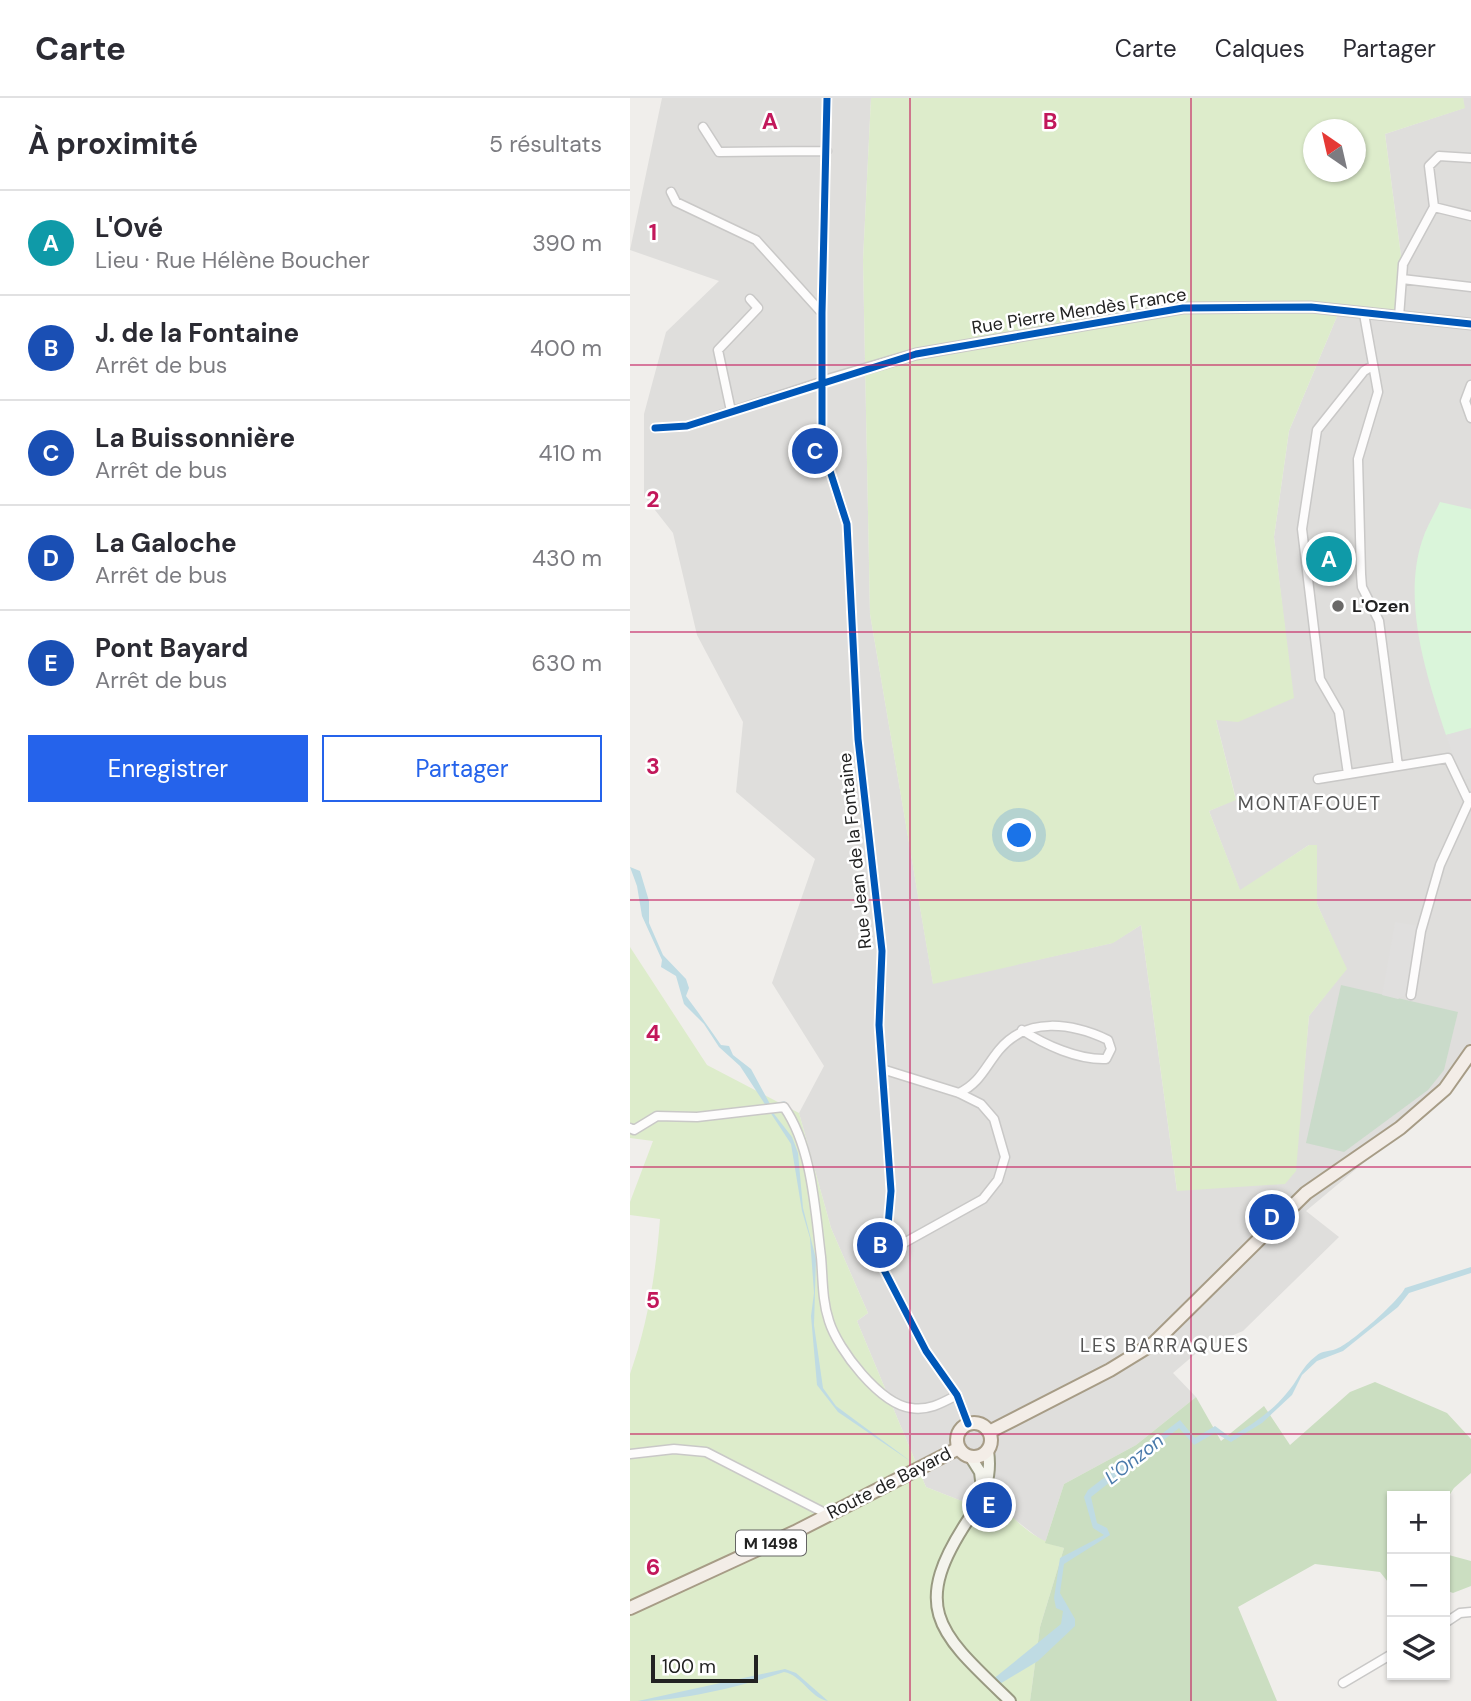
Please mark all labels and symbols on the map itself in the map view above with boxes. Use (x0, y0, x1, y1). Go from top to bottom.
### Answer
text: A (762, 106, 778, 136)
text: B (1043, 106, 1057, 136)
north arrow (1303, 119, 1366, 182)
text: 1 (649, 217, 657, 247)
street label: Rue Pierre Mendès France (970, 282, 1188, 340)
pin: C (792, 425, 838, 477)
text: 2 (646, 484, 660, 514)
pin: A (1306, 533, 1352, 585)
place label: L'Ozen (1352, 594, 1409, 618)
marker: L'Ozen (1330, 598, 1346, 614)
text: 3 (646, 751, 660, 781)
street label: Rue Jean de la Fontaine (833, 752, 877, 950)
district label: MONTAFOUET (1238, 791, 1382, 816)
your location (1002, 818, 1036, 852)
text: 4 (646, 1018, 661, 1048)
pin: D (1249, 1191, 1295, 1243)
pin: B (857, 1219, 903, 1271)
text: 5 (646, 1285, 660, 1315)
district label: LES BARRAQUES (1080, 1333, 1250, 1358)
water label: L'Onzon (1099, 1428, 1169, 1490)
street label: Route de Bayard (823, 1441, 955, 1525)
pin: E (966, 1479, 1012, 1531)
road number: M 1498 (736, 1530, 806, 1555)
text: 6 (646, 1552, 660, 1582)
scale bar (651, 1652, 758, 1684)

